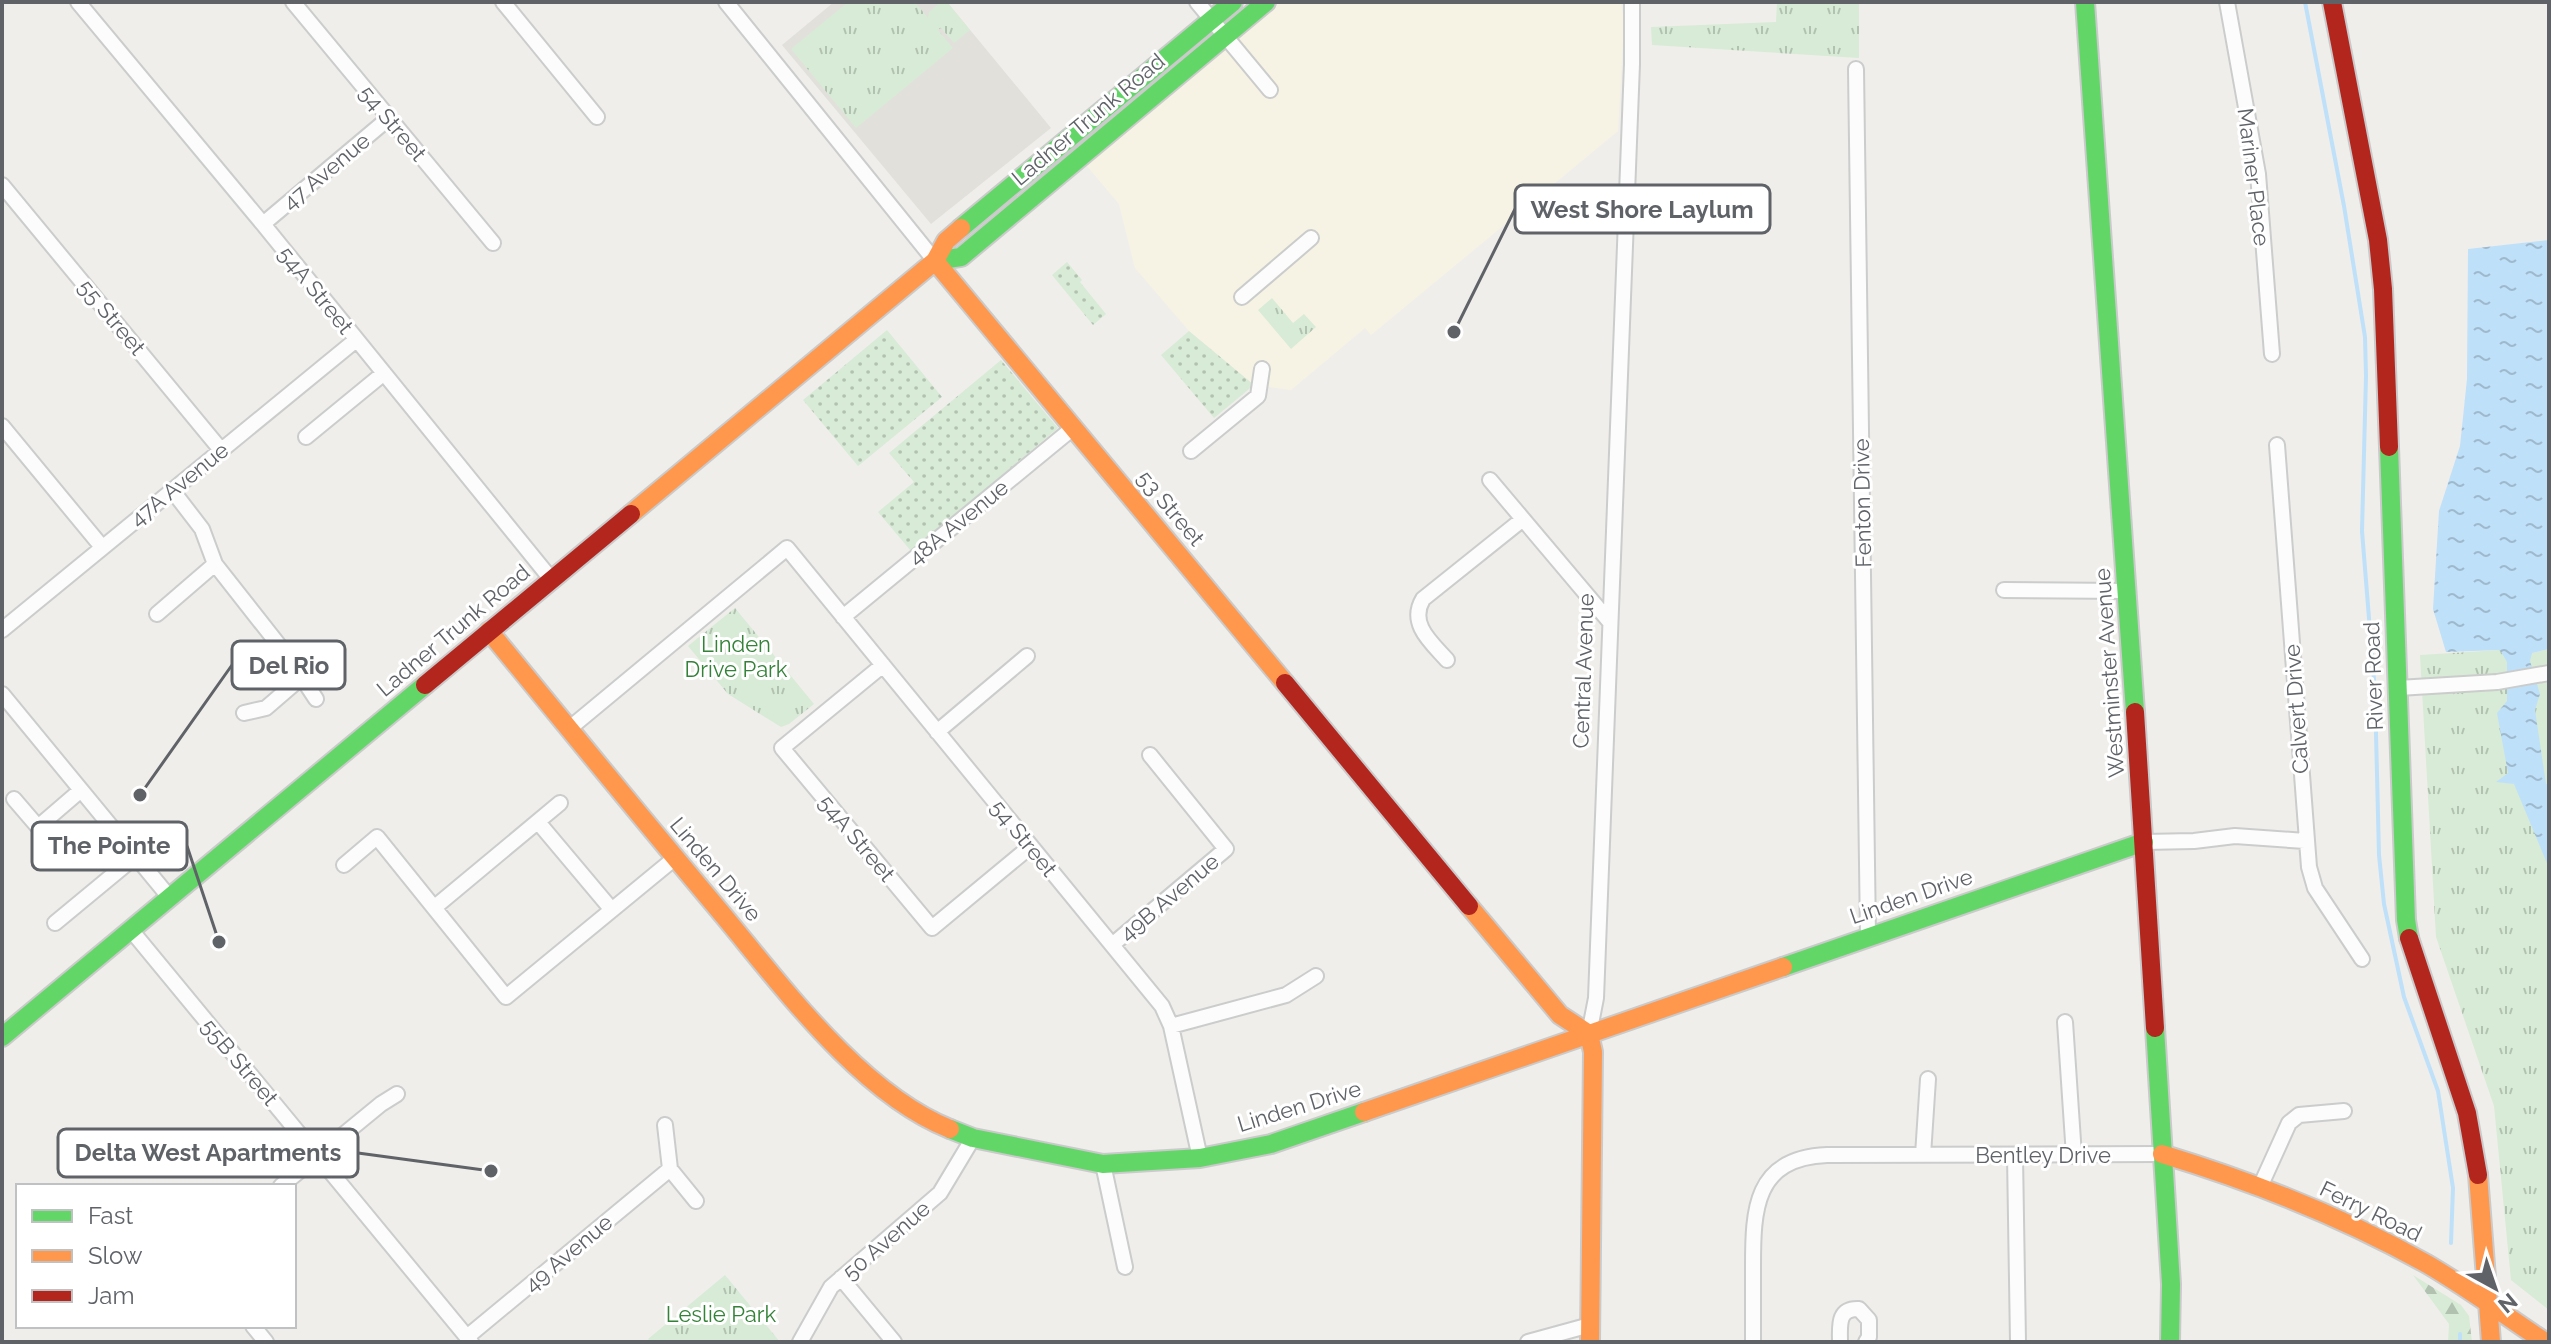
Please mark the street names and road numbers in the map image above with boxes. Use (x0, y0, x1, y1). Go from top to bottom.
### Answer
street label: Ladner Trunk Road (1006, 47, 1170, 191)
street label: 54 Street (354, 80, 432, 167)
street label: Mariner Place (2233, 107, 2275, 248)
street label: 47 Avenue (277, 127, 375, 215)
street label: 54A Street (273, 241, 359, 339)
street label: 55 Street (73, 274, 151, 361)
street label: 47A Avenue (125, 436, 233, 532)
street label: Fenton Drive (1848, 438, 1876, 568)
street label: 53 Street (1132, 465, 1210, 551)
street label: 48A Avenue (903, 474, 1013, 570)
street label: Ladner Trunk Road (371, 558, 535, 702)
street label: Westminster Avenue (2089, 567, 2129, 779)
street label: Central Avenue (1567, 593, 1599, 749)
street label: River Road (2358, 621, 2388, 731)
street label: Calvert Drive (2278, 643, 2314, 775)
street label: 54A Street (813, 790, 901, 887)
street label: 54 Street (985, 795, 1063, 882)
street label: Linden Drive (665, 812, 767, 926)
street label: 49B Avenue (1114, 848, 1224, 946)
street label: Linden Drive (1846, 863, 1976, 929)
street label: 55B Street (196, 1013, 284, 1111)
street label: Linden Drive (1234, 1075, 1364, 1137)
street label: Bentley Drive (1975, 1142, 2111, 1168)
street label: Ferry Road (2316, 1175, 2426, 1247)
street label: 50 Avenue (837, 1195, 935, 1285)
street label: 49 Avenue (519, 1209, 617, 1297)

